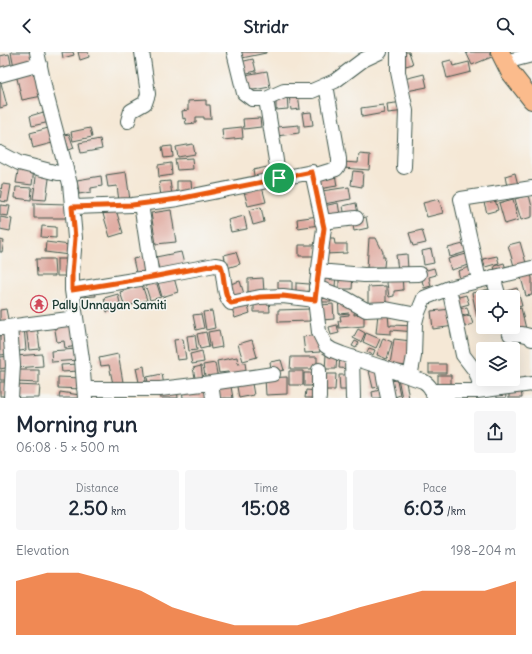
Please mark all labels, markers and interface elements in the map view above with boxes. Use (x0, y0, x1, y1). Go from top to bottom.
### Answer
icon: back (16, 15, 38, 37)
text: Stridr (243, 15, 289, 38)
icon: search (494, 15, 516, 37)
pin (262, 161, 296, 195)
icon: arrive (268, 167, 290, 189)
map controls (476, 290, 520, 386)
button: locate (476, 290, 520, 334)
temple icon: Pally Unnayan Samiti (29, 294, 49, 314)
place label: Pally Unnayan Samiti (52, 297, 167, 313)
button: layers (476, 342, 520, 386)
text: Morning run (16, 410, 138, 438)
button: share (474, 411, 516, 453)
text: 06:08 · 5 × 500 m (16, 439, 119, 456)
text: Distance (76, 481, 119, 495)
text: Time (254, 481, 278, 495)
text: Pace (423, 481, 447, 495)
text: 2.50 (69, 495, 108, 520)
text: 15:08 (242, 495, 290, 520)
text: 6:03 (403, 495, 444, 520)
text: km (108, 504, 126, 518)
text: /km (444, 504, 466, 518)
text: Elevation (16, 542, 69, 559)
text: 198–204 m (451, 542, 516, 559)

